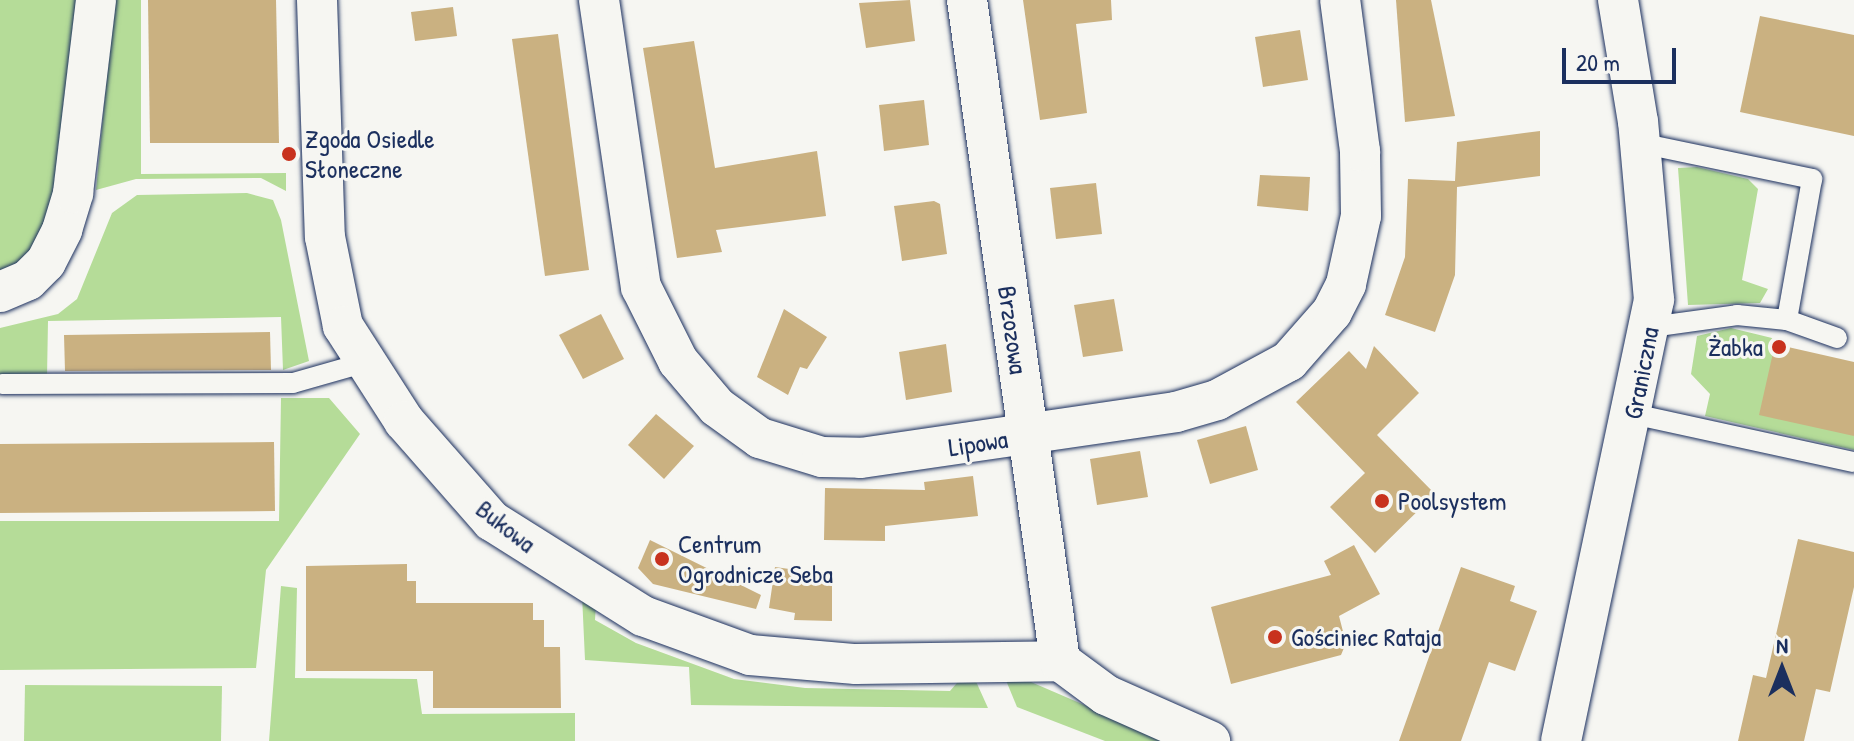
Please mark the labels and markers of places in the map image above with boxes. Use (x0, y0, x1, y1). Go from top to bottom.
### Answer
place label: Zgoda Osiedle Słoneczne (305, 123, 435, 184)
marker: Zgoda Osiedle Słoneczne (280, 145, 298, 163)
place label: Żabka (1708, 331, 1763, 363)
marker: Żabka (1770, 338, 1788, 356)
place label: Poolsystem (1398, 485, 1506, 517)
marker: Poolsystem (1373, 492, 1391, 510)
place label: Centrum Ogrodnicze Seba (678, 528, 833, 590)
marker: Centrum Ogrodnicze Seba (653, 550, 671, 568)
place label: Gościniec Rataja (1291, 621, 1441, 653)
marker: Gościniec Rataja (1266, 628, 1284, 646)

